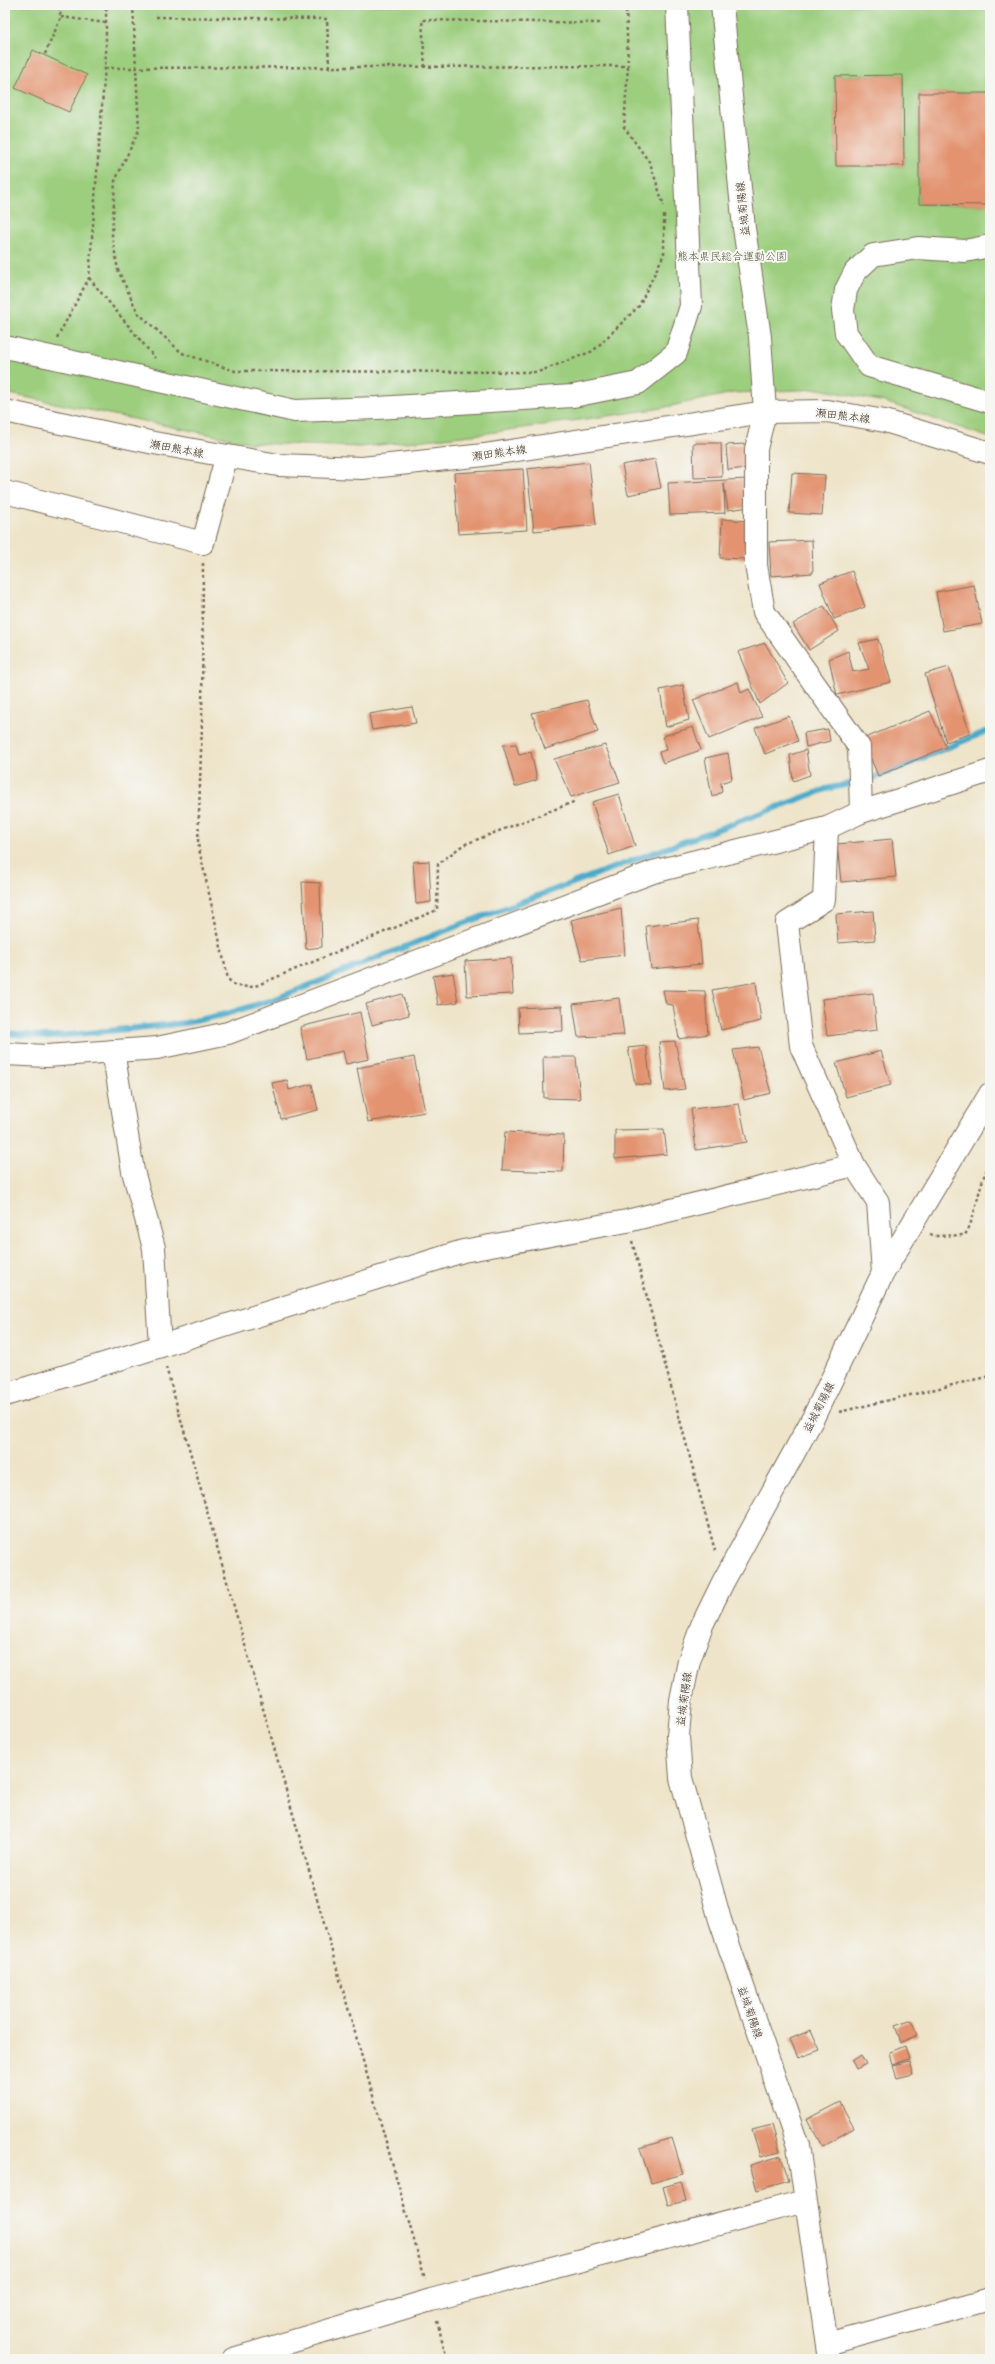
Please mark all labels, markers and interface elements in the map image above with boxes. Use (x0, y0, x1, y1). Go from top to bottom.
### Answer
street label: 益城菊陽線 (731, 181, 753, 237)
park label: 熊本県民総合運動公園 (677, 247, 787, 264)
street label: 瀬田熊本線 (815, 403, 871, 427)
street label: 瀬田熊本線 (148, 434, 206, 462)
street label: 瀬田熊本線 (471, 440, 527, 464)
street label: 益城菊陽線 (798, 1379, 838, 1435)
street label: 益城菊陽線 (671, 1671, 695, 1727)
street label: 益城菊陽線 (734, 1983, 768, 2041)

